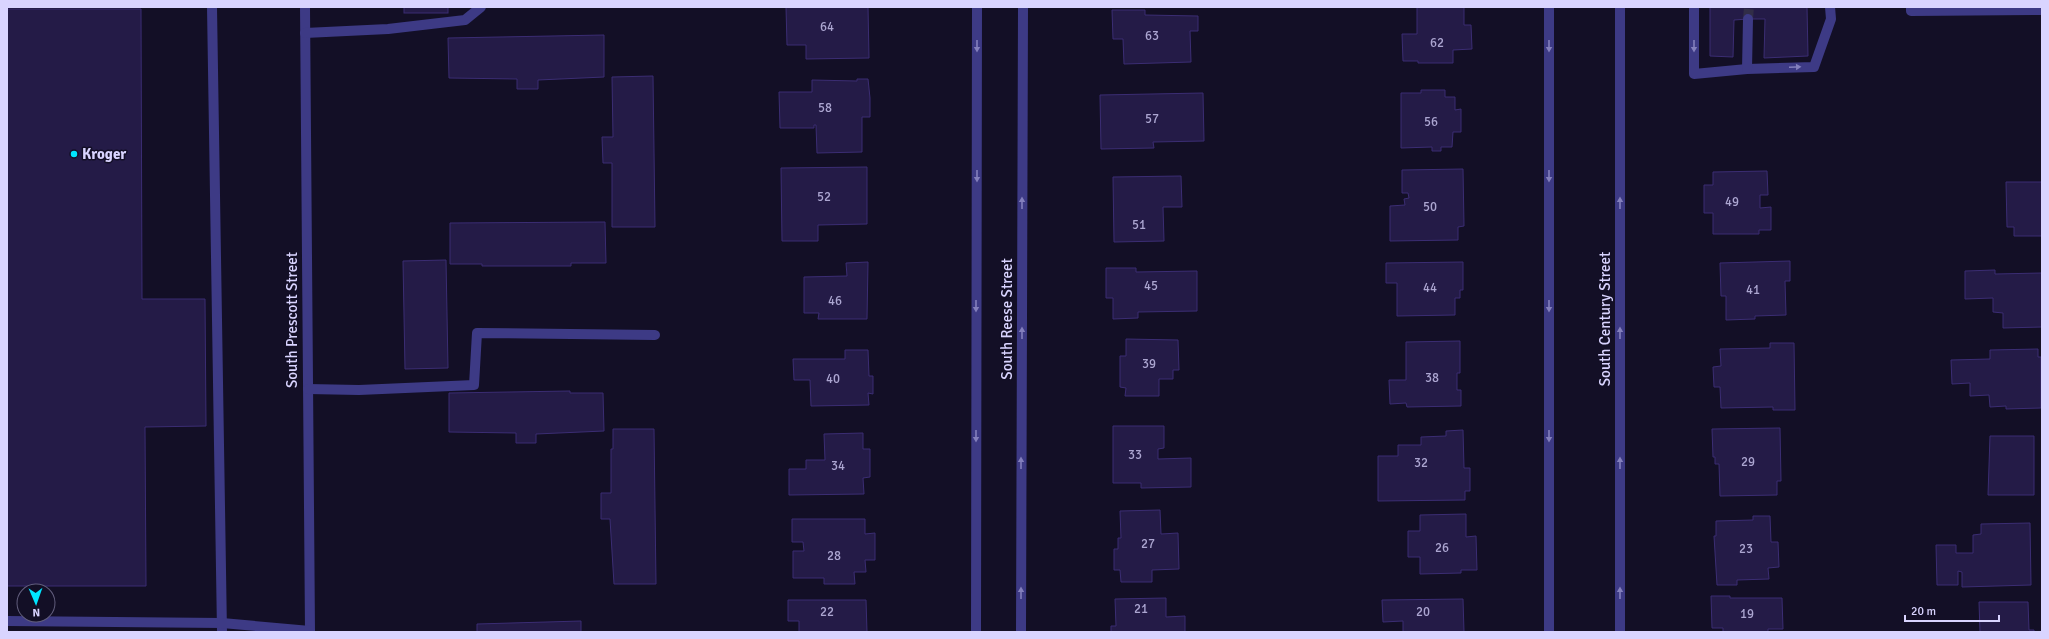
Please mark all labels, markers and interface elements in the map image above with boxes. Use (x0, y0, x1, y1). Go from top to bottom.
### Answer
house number: 64 (820, 19, 834, 35)
house number: 63 (1145, 28, 1159, 44)
house number: 62 (1430, 35, 1444, 51)
one-way arrow (974, 40, 980, 53)
one-way arrow (1546, 40, 1552, 53)
one-way arrow (1691, 40, 1697, 53)
one-way arrow (1789, 64, 1801, 71)
house number: 58 (818, 100, 832, 116)
house number: 57 (1145, 111, 1159, 127)
house number: 56 (1424, 114, 1438, 130)
place label: Kroger (82, 145, 126, 163)
marker: Kroger (69, 149, 79, 159)
one-way arrow (974, 170, 980, 183)
one-way arrow (1546, 170, 1552, 183)
house number: 52 (817, 189, 831, 205)
house number: 49 (1725, 194, 1739, 210)
one-way arrow (1019, 196, 1025, 209)
one-way arrow (1617, 196, 1623, 209)
house number: 50 (1423, 199, 1437, 215)
house number: 51 (1132, 217, 1146, 233)
street label: South Prescott Street (283, 252, 301, 388)
street label: South Century Street (1596, 252, 1614, 386)
street label: South Reese Street (998, 258, 1016, 380)
house number: 45 (1144, 278, 1158, 294)
house number: 44 (1423, 280, 1437, 296)
house number: 41 (1746, 282, 1760, 298)
house number: 46 (828, 293, 842, 309)
one-way arrow (973, 300, 980, 312)
one-way arrow (1546, 300, 1552, 313)
one-way arrow (1019, 326, 1025, 339)
one-way arrow (1617, 326, 1623, 339)
house number: 39 (1142, 356, 1156, 372)
house number: 38 (1425, 370, 1439, 386)
house number: 40 (826, 371, 840, 387)
one-way arrow (973, 430, 979, 443)
one-way arrow (1546, 430, 1552, 443)
house number: 33 (1128, 447, 1142, 463)
house number: 29 (1741, 454, 1755, 470)
house number: 32 (1414, 455, 1428, 471)
one-way arrow (1018, 456, 1024, 469)
one-way arrow (1617, 456, 1623, 469)
house number: 34 (831, 458, 845, 474)
house number: 27 (1141, 536, 1155, 552)
house number: 26 (1435, 540, 1449, 556)
house number: 23 (1739, 541, 1753, 557)
house number: 28 (827, 548, 841, 564)
north arrow (16, 583, 56, 623)
one-way arrow (1018, 586, 1024, 599)
one-way arrow (1617, 586, 1623, 599)
scale bar (1905, 597, 1999, 623)
house number: 21 (1134, 601, 1148, 617)
house number: 22 (820, 604, 834, 620)
house number: 20 (1416, 604, 1430, 620)
text: 20 m (1911, 604, 1936, 619)
text: N (32, 606, 40, 619)
house number: 19 (1740, 606, 1754, 622)

